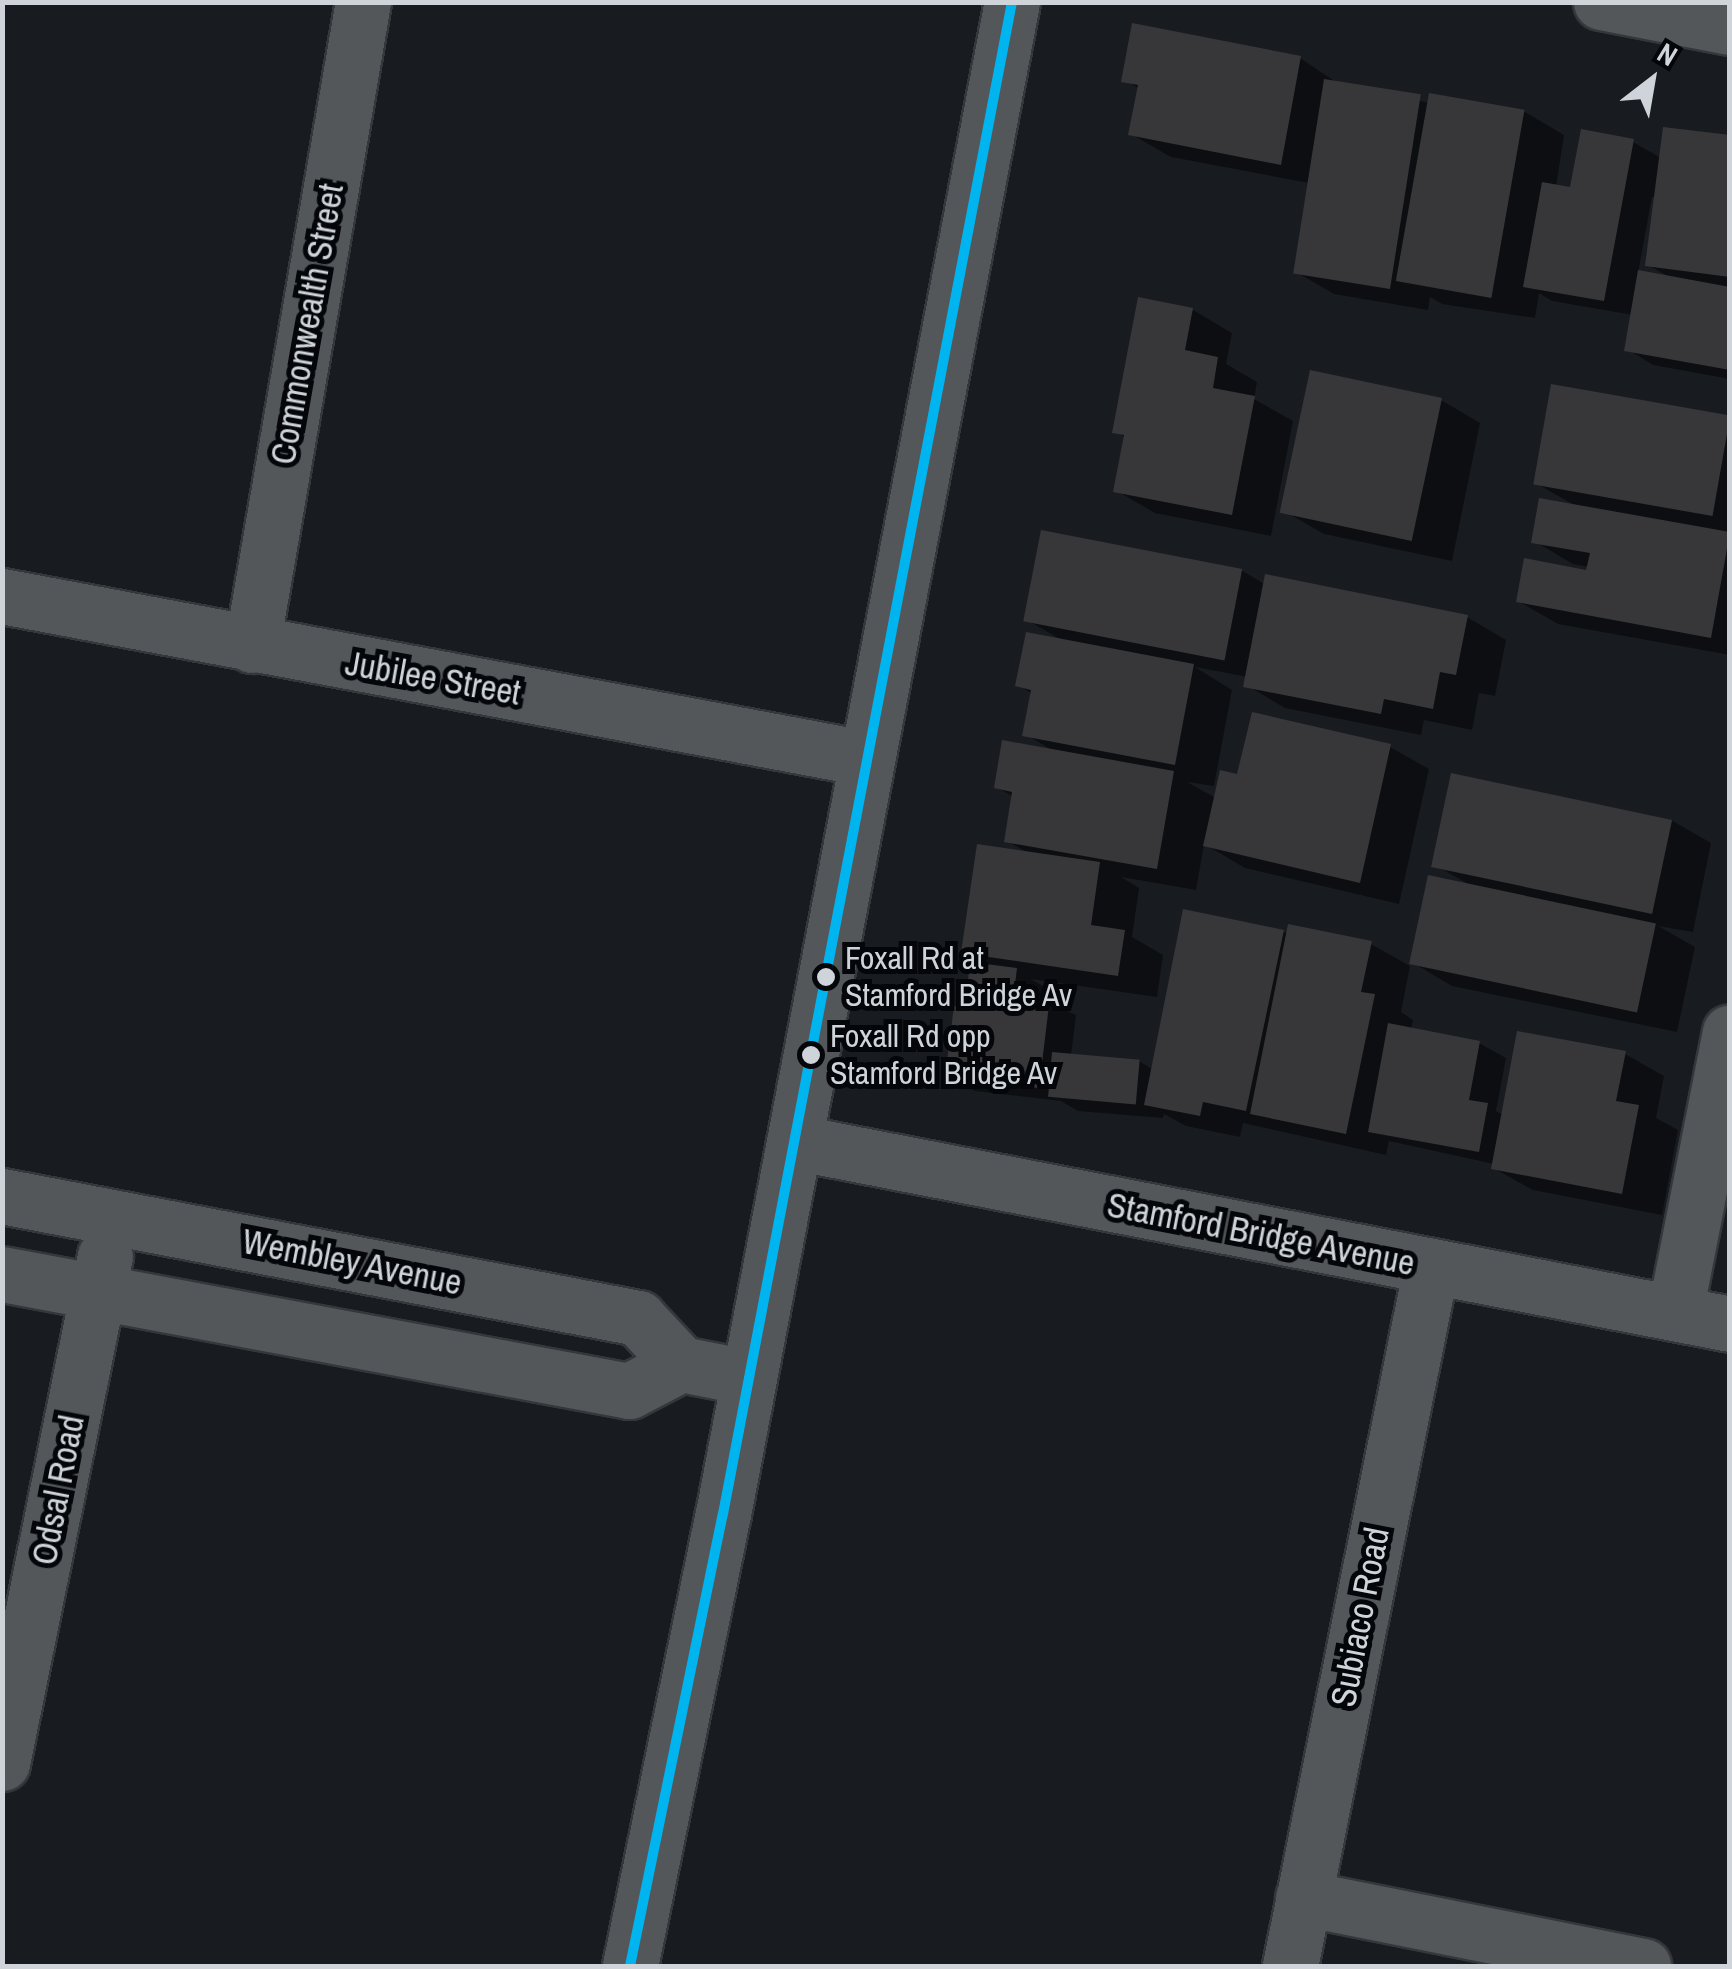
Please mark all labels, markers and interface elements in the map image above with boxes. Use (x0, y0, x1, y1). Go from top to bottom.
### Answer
north arrow (1602, 30, 1702, 130)
text: N (1651, 34, 1684, 75)
street label: Commonwealth Street (262, 181, 352, 467)
street label: Jubilee Street (342, 642, 524, 714)
place label: Foxall Rd at Stamford Bridge Av (845, 940, 1074, 1015)
marker: Foxall Rd at Stamford Bridge Av (816, 967, 836, 987)
place label: Foxall Rd opp Stamford Bridge Av (830, 1018, 1059, 1093)
marker: Foxall Rd opp Stamford Bridge Av (801, 1045, 821, 1065)
street label: Stamford Bridge Avenue (1103, 1183, 1419, 1285)
street label: Wembley Avenue (238, 1220, 466, 1304)
street label: Odsal Road (23, 1412, 93, 1568)
street label: Subiaco Road (1322, 1524, 1398, 1710)

